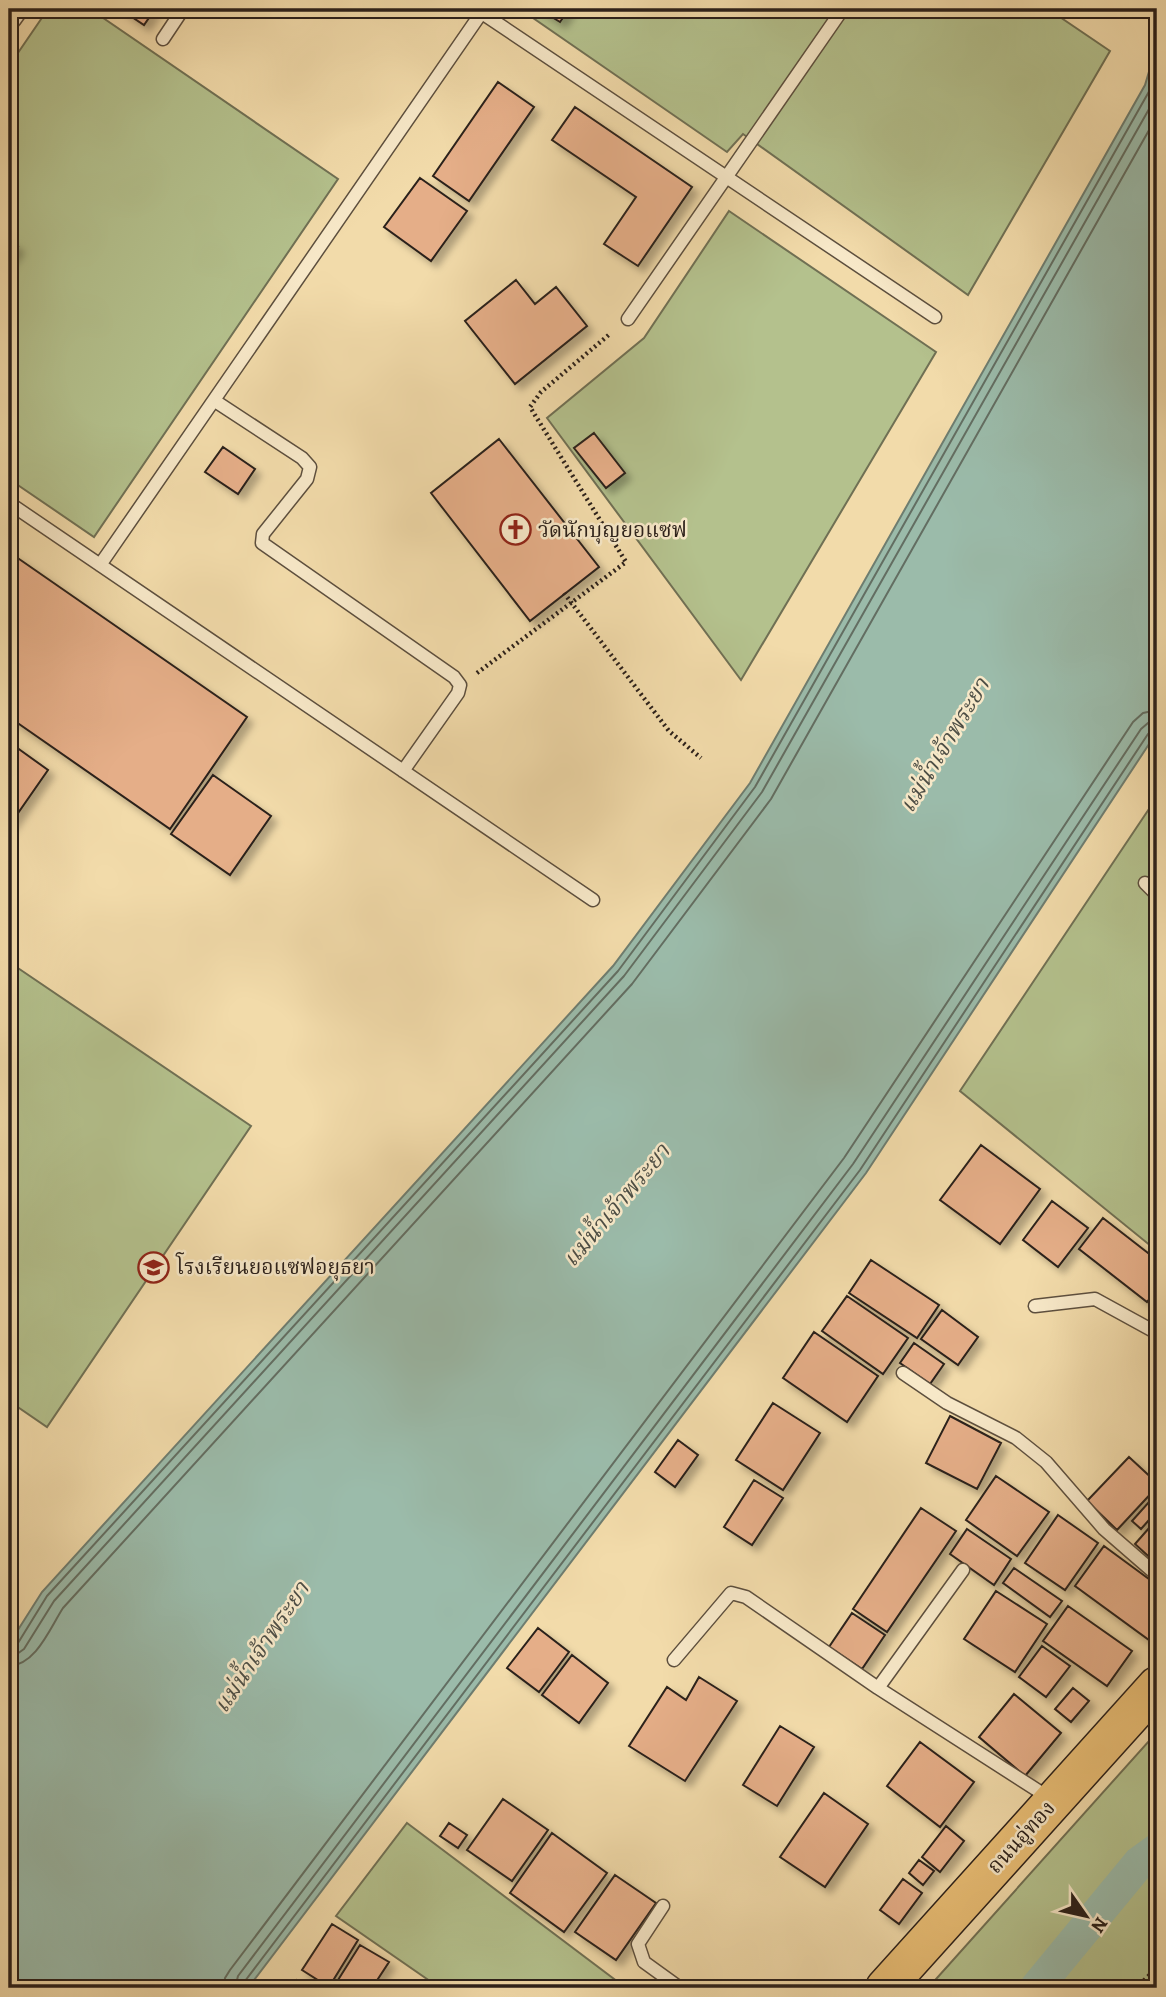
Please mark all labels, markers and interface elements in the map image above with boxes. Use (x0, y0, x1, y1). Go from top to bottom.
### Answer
church icon: วัดนักบุญยอแซฟ (498, 513, 532, 547)
place label: วัดนักบุญยอแซฟ (538, 516, 687, 544)
water label: แม่น้ำเจ้าพระยา (890, 671, 997, 818)
water label: แม่น้ำเจ้าพระยา (554, 1135, 678, 1274)
school or university icon: โรงเรียนยอแซฟอยุธยา (136, 1250, 170, 1284)
place label: โรงเรียนยอแซฟอยุธยา (175, 1252, 375, 1281)
water label: แม่น้ำเจ้าพระยา (204, 1574, 317, 1719)
street label: ถนนอู่ทอง (981, 1794, 1061, 1880)
north arrow (1050, 1882, 1120, 1952)
text: N (1085, 1912, 1114, 1938)

